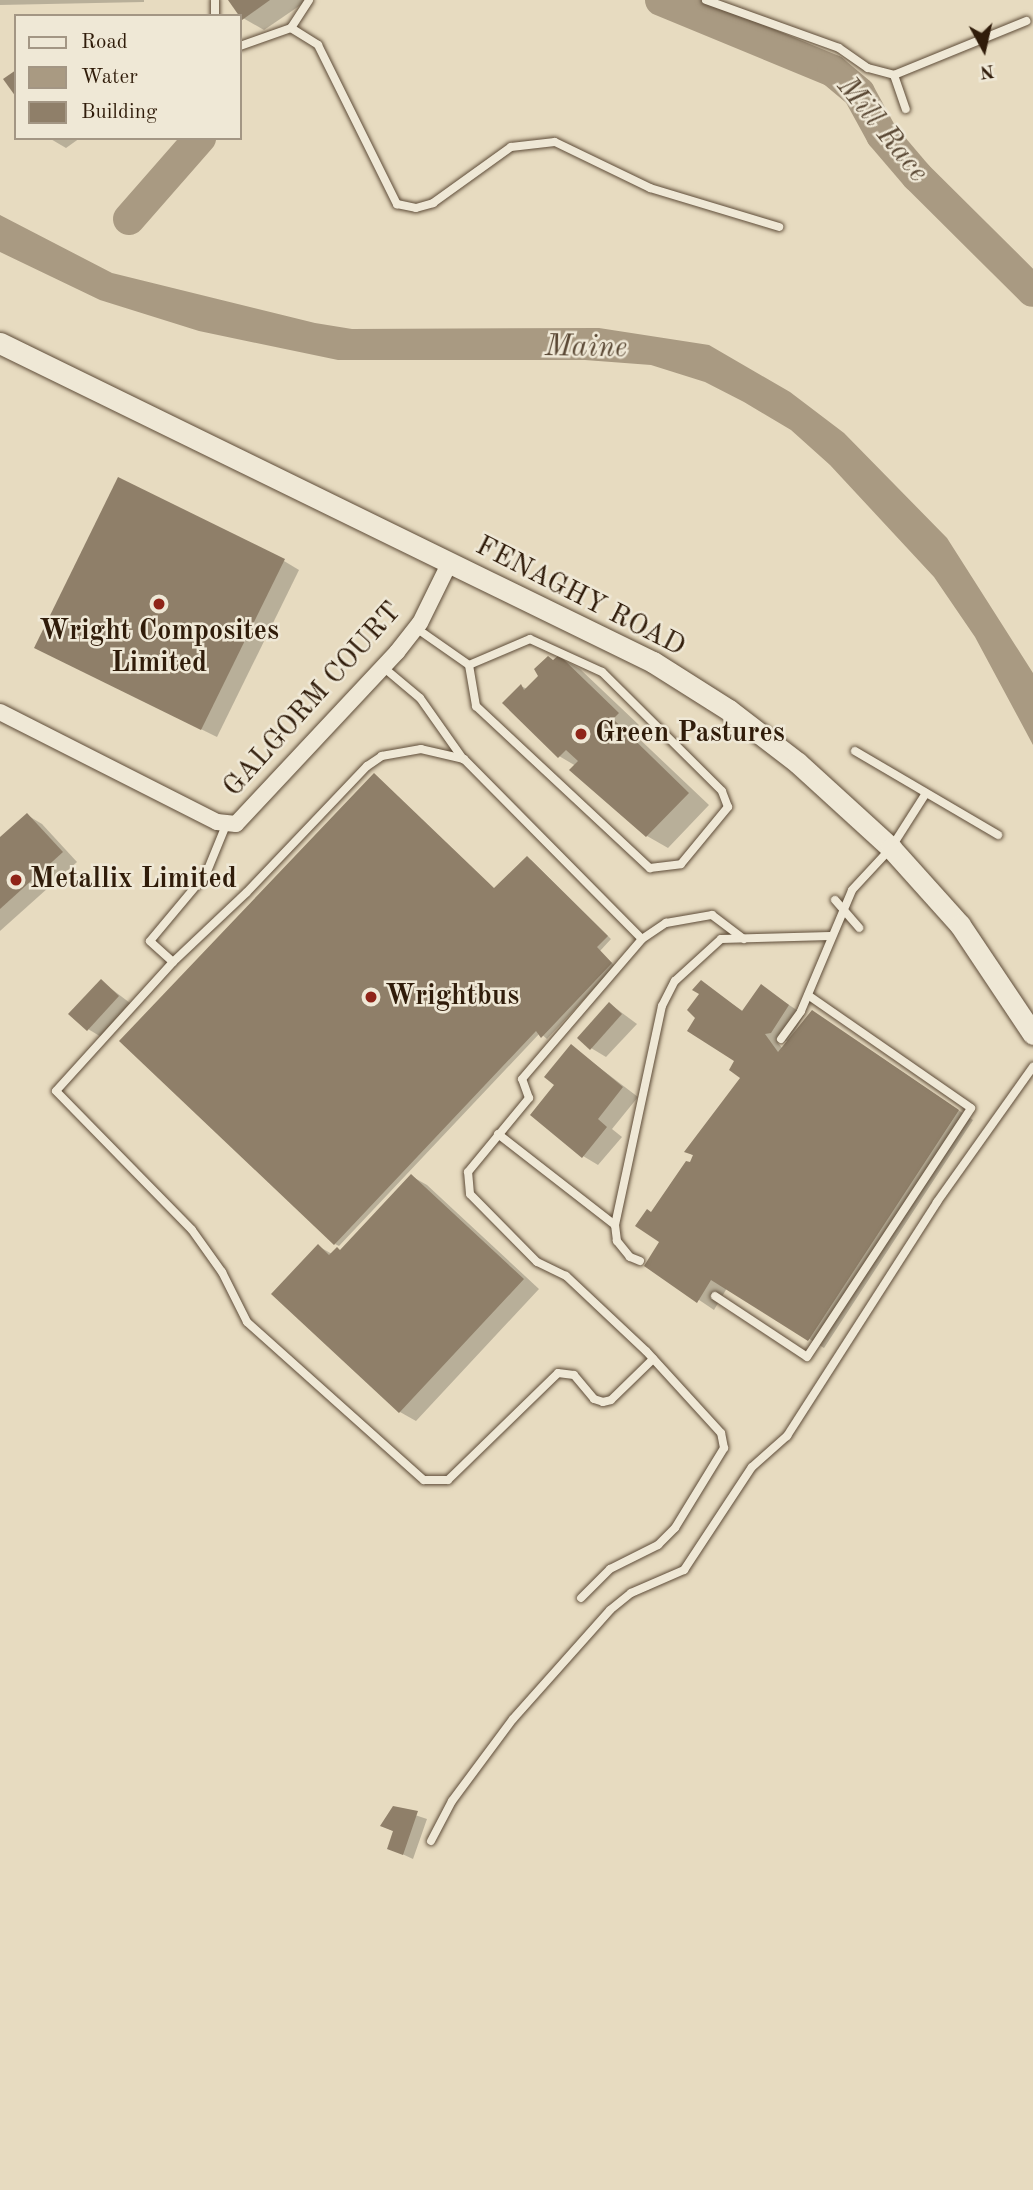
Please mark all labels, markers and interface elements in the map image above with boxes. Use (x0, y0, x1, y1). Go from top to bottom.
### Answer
legend (14, 14, 242, 140)
north arrow (949, 14, 1019, 84)
text: Road (81, 32, 128, 53)
text: N (978, 60, 996, 81)
text: Water (81, 67, 138, 88)
water label: Mill Race (829, 70, 935, 190)
text: Building (81, 102, 157, 123)
water label: Maine (545, 329, 627, 367)
street label: FENAGHY ROAD (470, 530, 690, 664)
marker: Wright Composites Limited (151, 596, 167, 612)
street label: GALGORM COURT (217, 596, 409, 804)
place label: Wright Composites Limited (39, 615, 279, 681)
place label: Green Pastures (595, 717, 785, 751)
marker: Green Pastures (573, 726, 589, 742)
place label: Metallix Limited (30, 863, 237, 897)
marker: Metallix Limited (8, 872, 24, 888)
place label: Wrightbus (385, 980, 519, 1014)
marker: Wrightbus (363, 989, 379, 1005)

